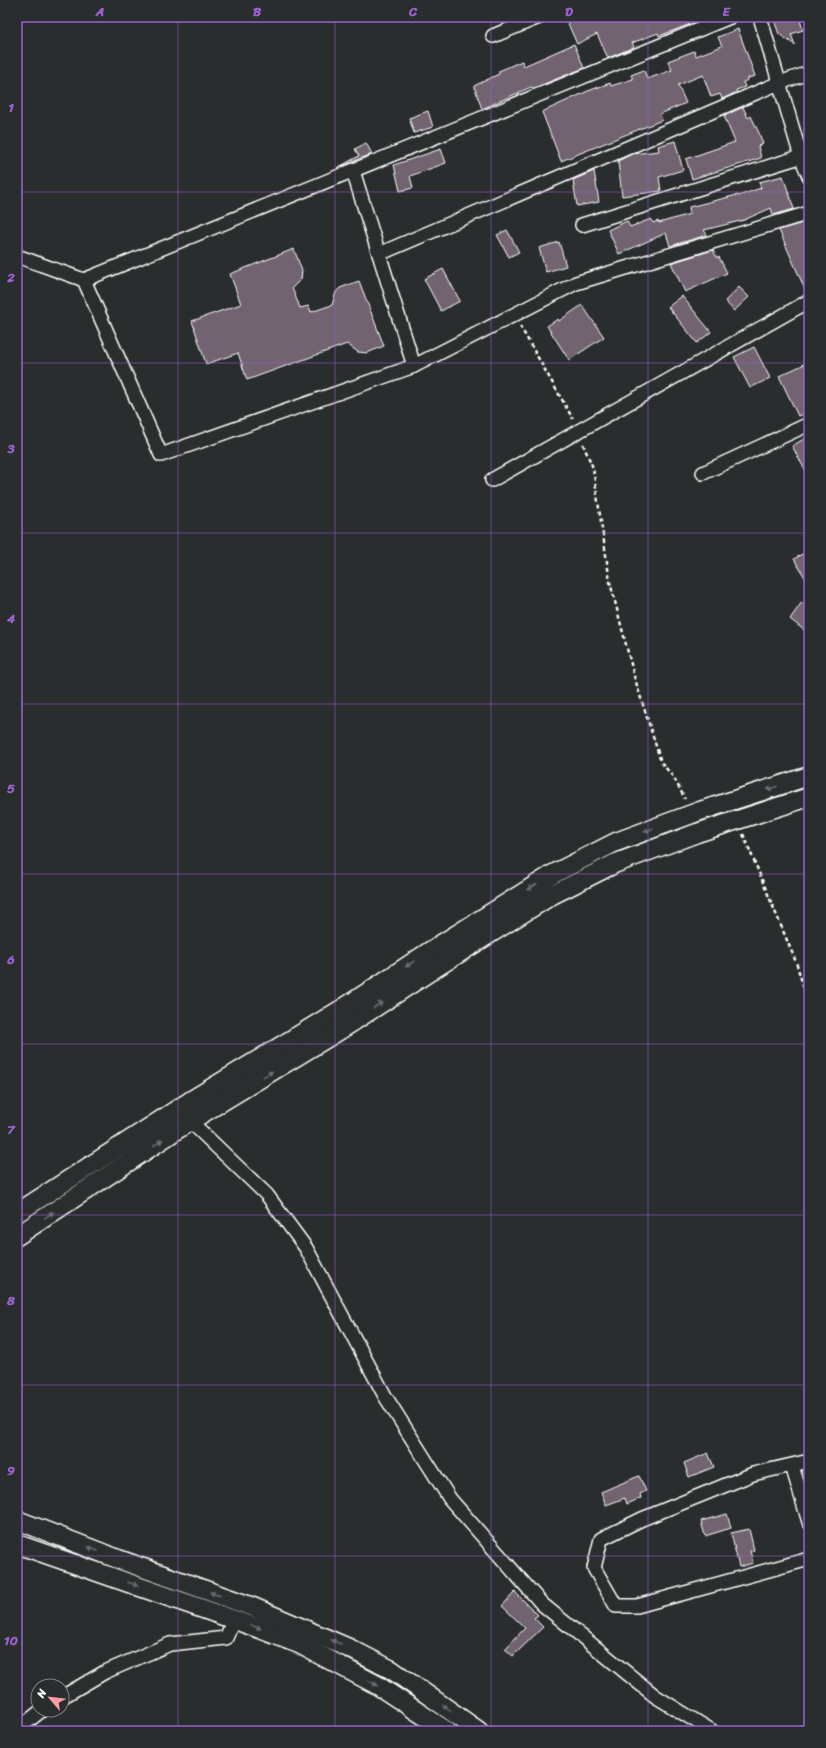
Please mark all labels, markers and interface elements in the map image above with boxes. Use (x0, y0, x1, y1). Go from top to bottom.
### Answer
text: A (95, 0, 104, 23)
text: B (253, 0, 262, 23)
text: C (408, 0, 418, 23)
text: D (565, 0, 573, 23)
text: E (722, 0, 731, 23)
text: 1 (8, 96, 14, 119)
text: 2 (6, 266, 15, 289)
text: 3 (6, 437, 15, 460)
text: 4 (6, 607, 16, 630)
text: 5 (7, 777, 15, 800)
one-way arrow (766, 785, 778, 791)
one-way arrow (642, 828, 654, 834)
one-way arrow (526, 884, 538, 891)
text: 6 (6, 948, 15, 971)
one-way arrow (405, 960, 416, 968)
one-way arrow (373, 1001, 383, 1009)
one-way arrow (262, 1070, 274, 1077)
text: 7 (7, 1118, 16, 1141)
one-way arrow (152, 1139, 164, 1146)
one-way arrow (44, 1211, 55, 1218)
text: 8 (6, 1289, 15, 1312)
text: 9 (7, 1459, 15, 1482)
one-way arrow (87, 1546, 99, 1552)
one-way arrow (128, 1581, 140, 1587)
one-way arrow (209, 1590, 221, 1596)
one-way arrow (250, 1625, 262, 1631)
text: 10 (4, 1629, 18, 1652)
one-way arrow (329, 1639, 341, 1645)
north arrow (30, 1678, 70, 1718)
one-way arrow (367, 1680, 379, 1687)
text: N (31, 1685, 52, 1702)
one-way arrow (442, 1704, 452, 1712)

